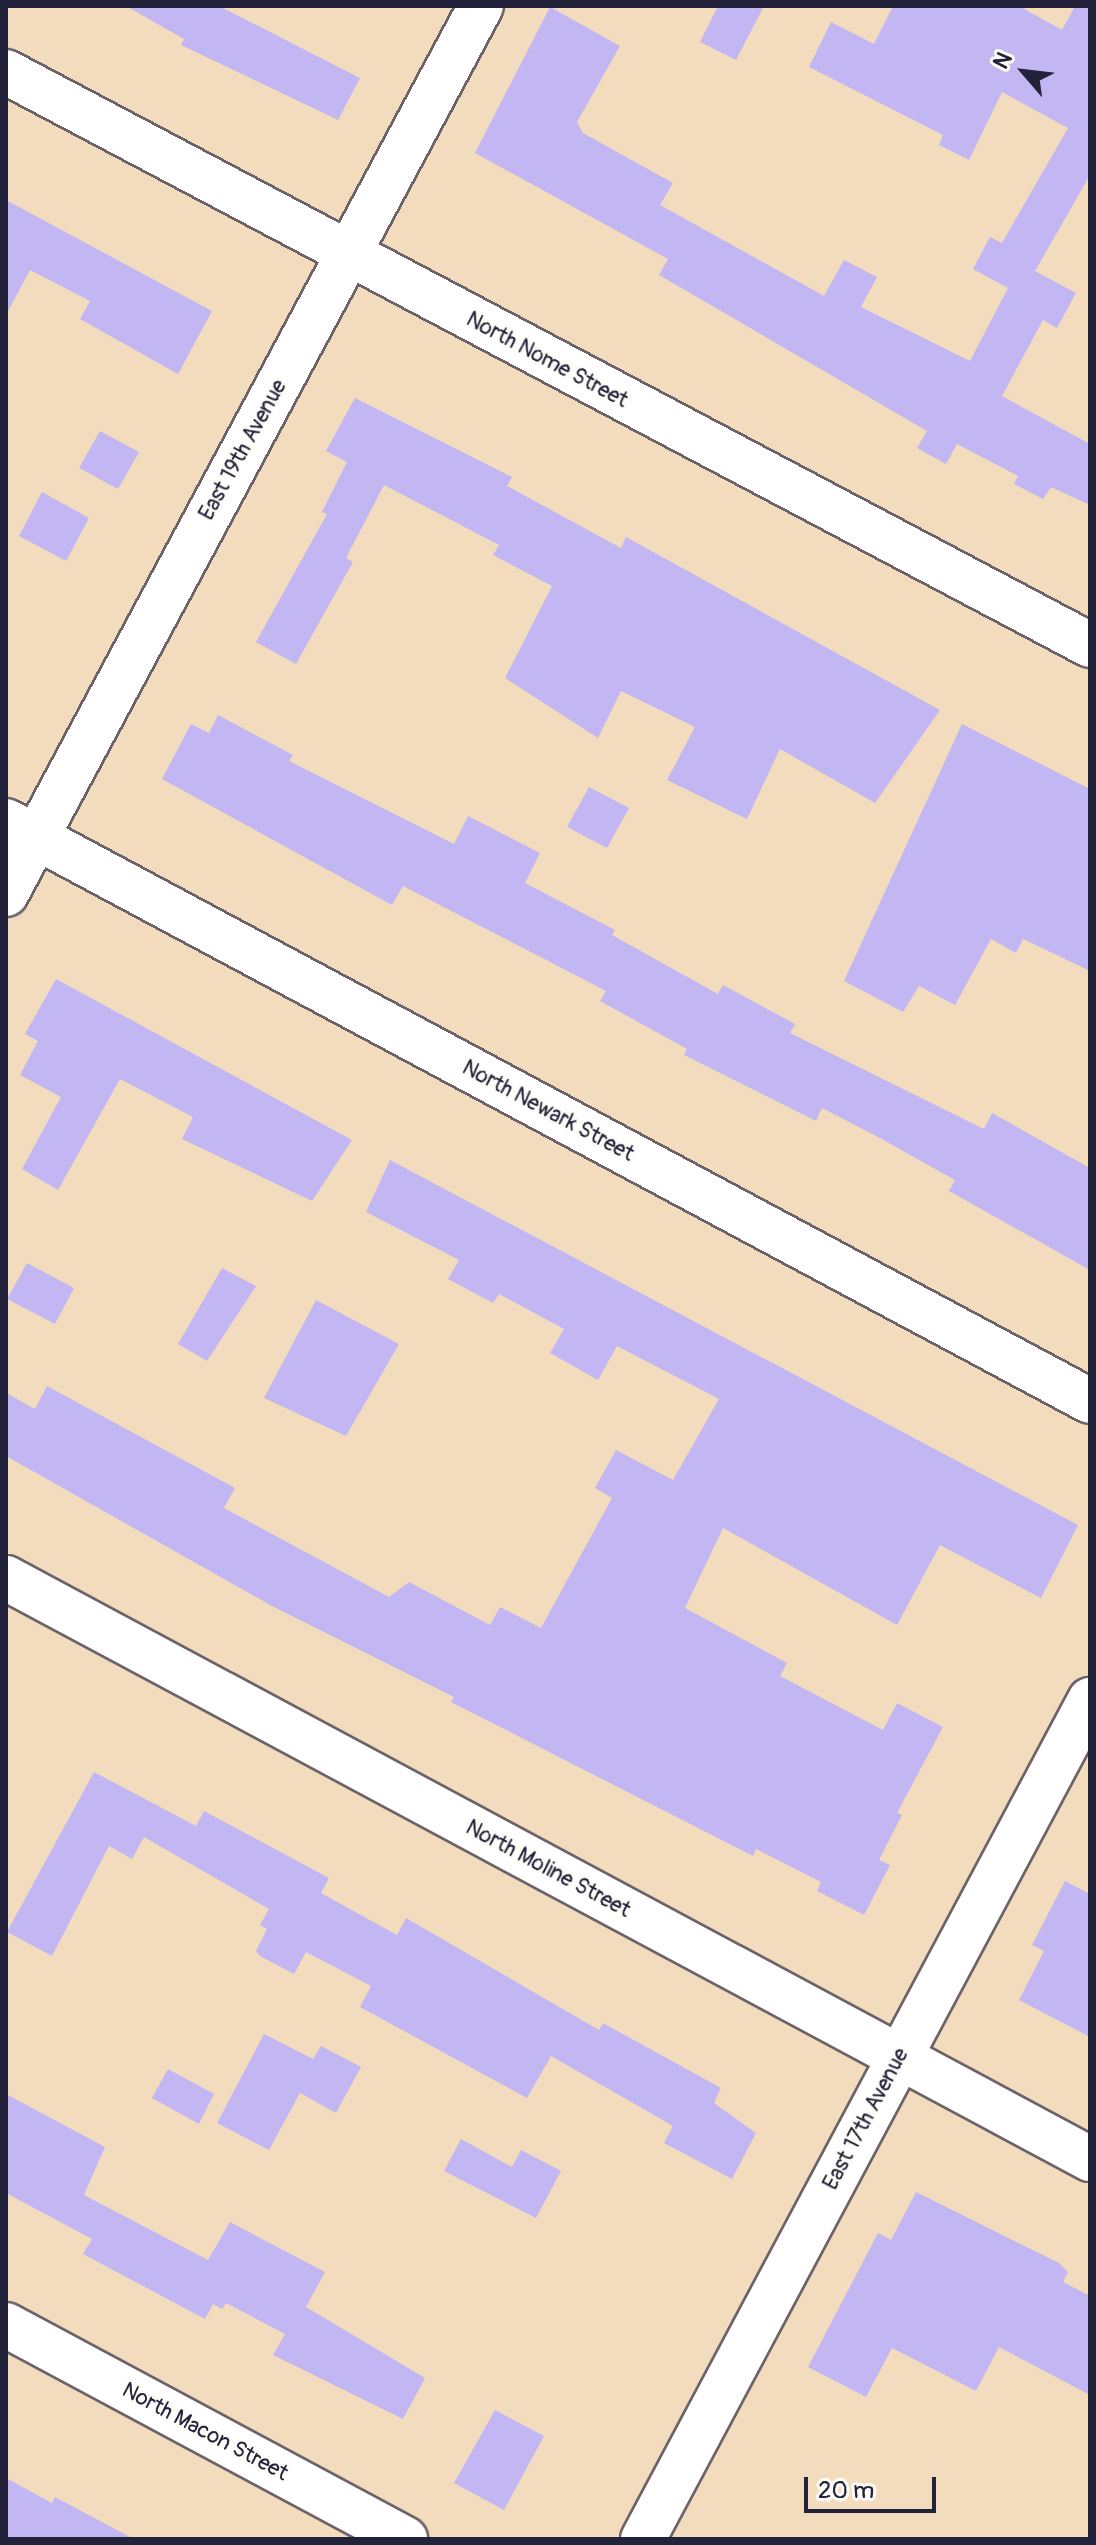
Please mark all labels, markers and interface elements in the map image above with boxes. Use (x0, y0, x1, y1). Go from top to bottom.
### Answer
north arrow (984, 32, 1064, 112)
text: N (987, 48, 1019, 74)
street label: North Nome Street (462, 306, 632, 414)
street label: East 19th Avenue (193, 375, 293, 525)
street label: North Newark Street (458, 1055, 638, 1167)
street label: North Moline Street (461, 1814, 635, 1924)
street label: East 17th Avenue (817, 2044, 915, 2194)
street label: North Macon Street (117, 2377, 293, 2487)
scale bar (808, 2461, 940, 2511)
text: 20 m (818, 2476, 874, 2505)

